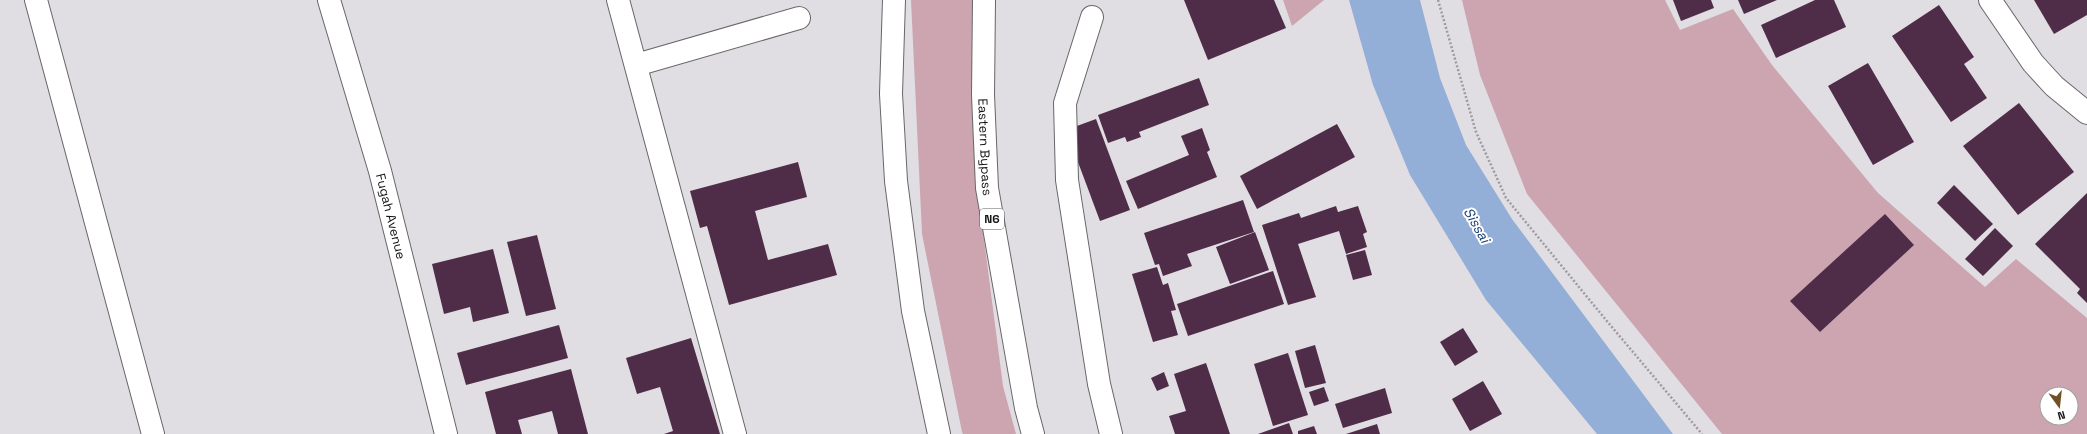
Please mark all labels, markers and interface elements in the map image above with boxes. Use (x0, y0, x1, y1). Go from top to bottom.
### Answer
street label: Eastern Bypass (974, 98, 996, 197)
street label: Fugah Avenue (372, 172, 410, 261)
water label: Sissai (1460, 204, 1495, 247)
road number: N6 (980, 209, 1004, 229)
north arrow (2039, 386, 2079, 426)
text: N (2056, 408, 2067, 423)

